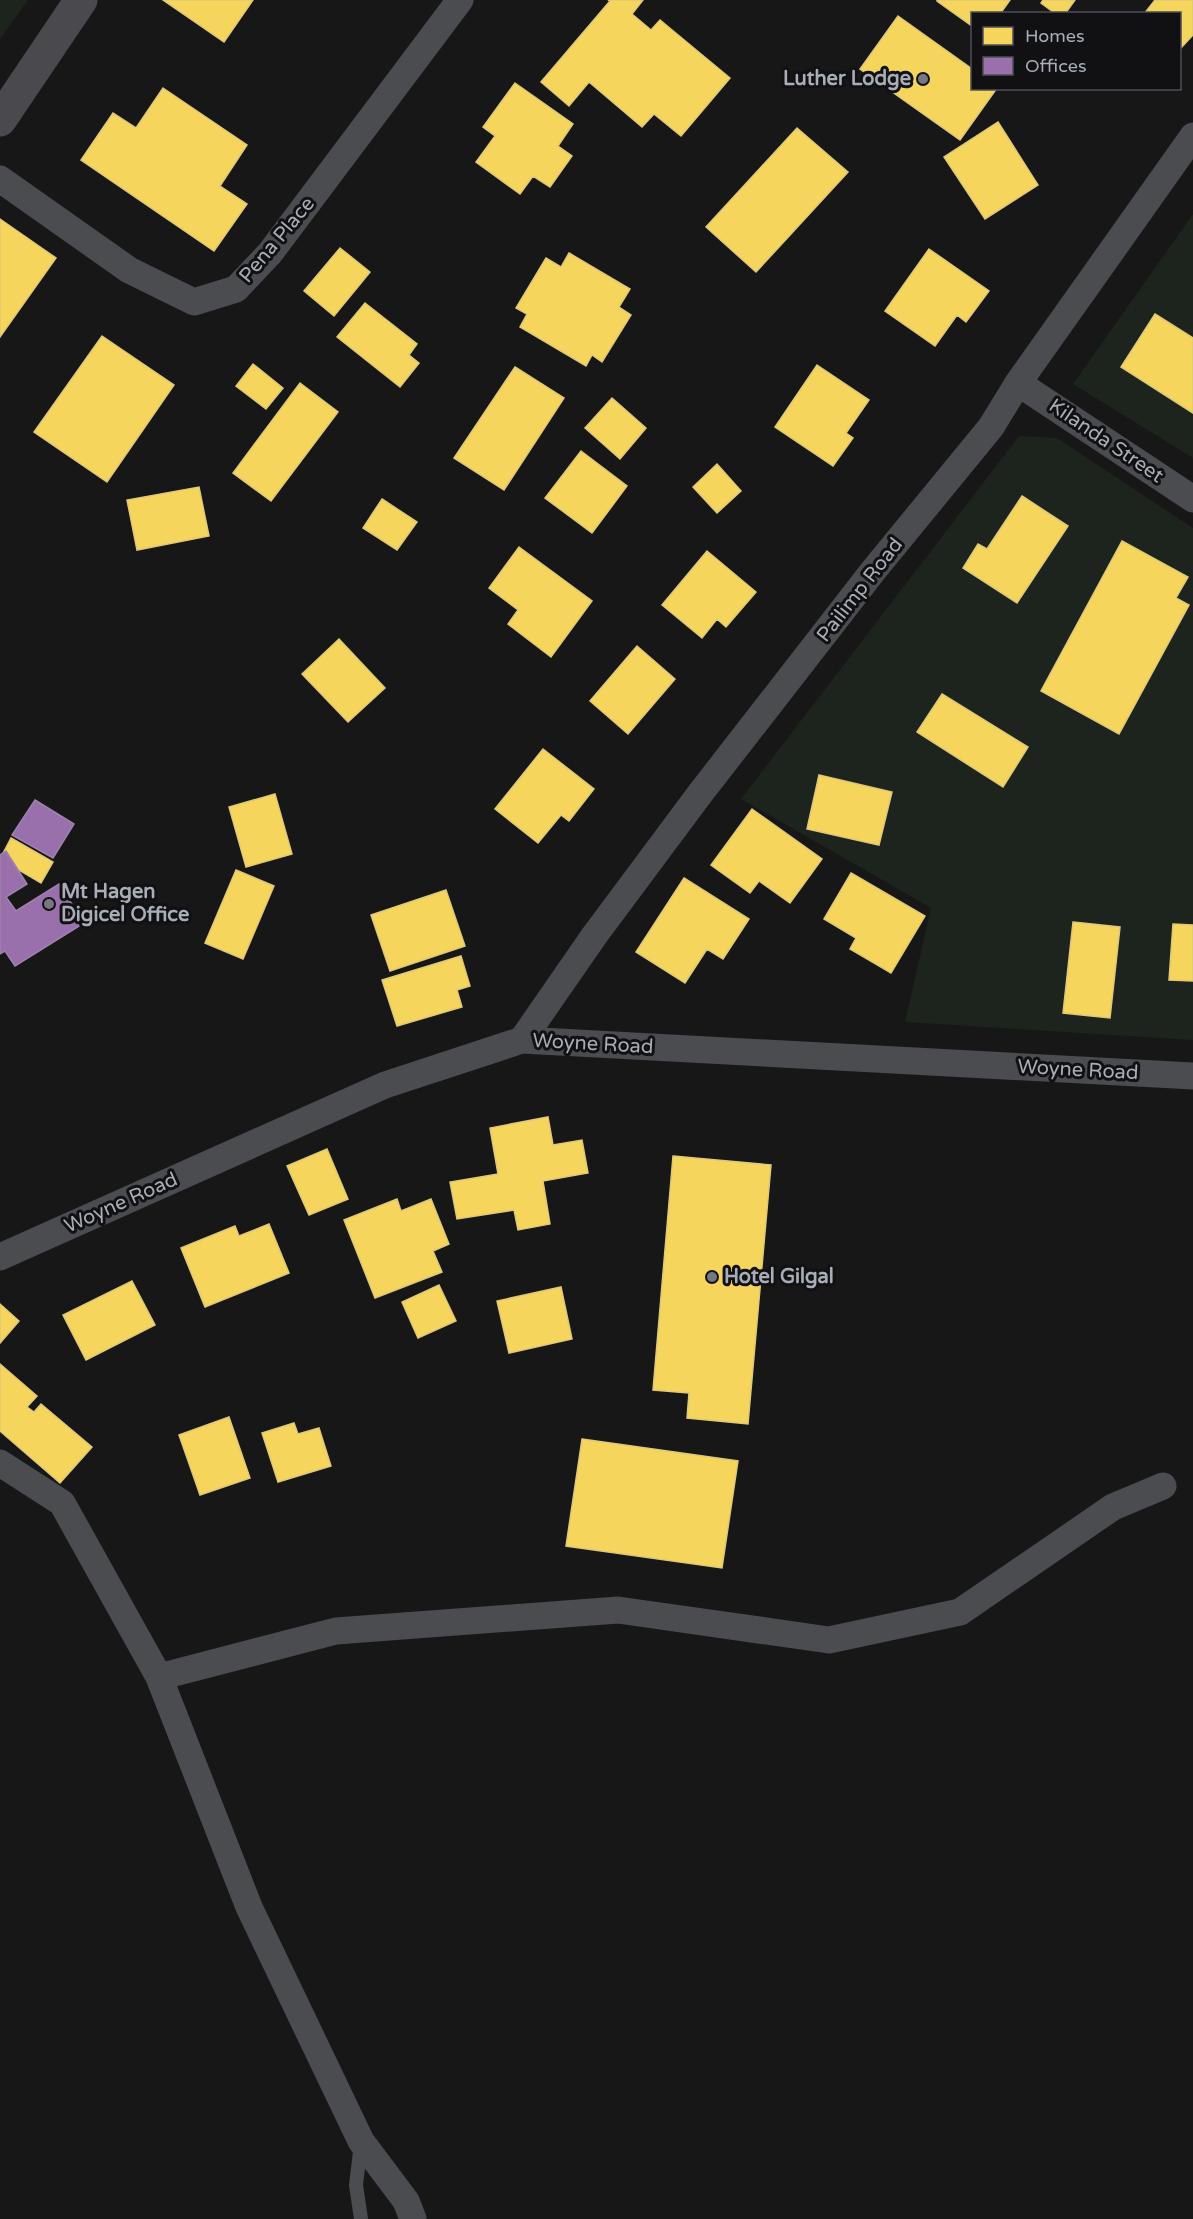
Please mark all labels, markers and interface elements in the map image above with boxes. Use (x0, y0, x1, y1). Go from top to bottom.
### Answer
legend (971, 12, 1181, 90)
text: Homes (1025, 25, 1085, 47)
text: Offices (1025, 55, 1087, 77)
place label: Luther Lodge (783, 67, 911, 91)
marker: Luther Lodge (916, 72, 930, 86)
street label: Pena Place (234, 192, 320, 288)
street label: Kilanda Street (1044, 394, 1168, 488)
street label: Pailimp Road (812, 533, 908, 647)
place label: Mt Hagen Digicel Office (61, 880, 189, 927)
marker: Mt Hagen Digicel Office (42, 897, 56, 911)
street label: Woyne Road (532, 1029, 654, 1059)
street label: Woyne Road (1017, 1055, 1139, 1085)
street label: Woyne Road (61, 1167, 181, 1239)
place label: Hotel Gilgal (724, 1265, 834, 1289)
marker: Hotel Gilgal (705, 1270, 719, 1284)

